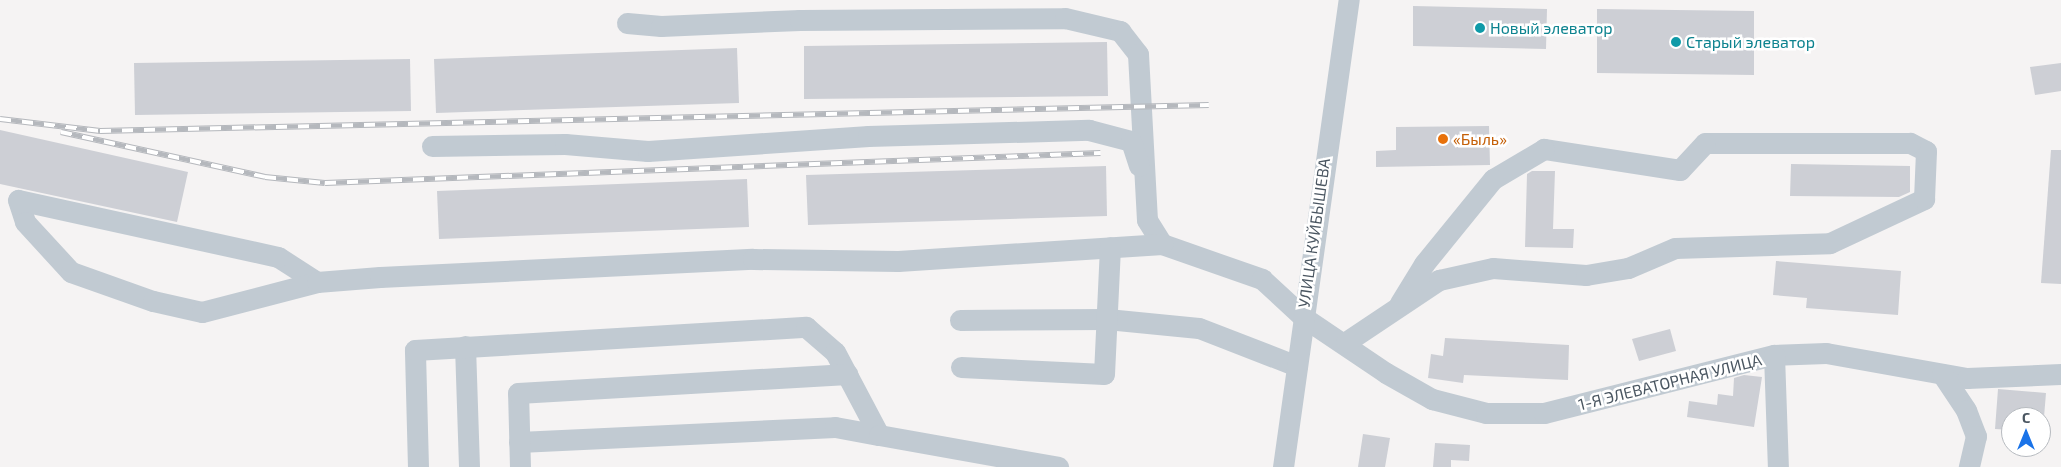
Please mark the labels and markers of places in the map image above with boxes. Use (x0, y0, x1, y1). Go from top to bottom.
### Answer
place label: Новый элеватор (1490, 18, 1613, 38)
marker: Новый элеватор (1474, 22, 1486, 34)
place label: Старый элеватор (1686, 32, 1815, 52)
marker: Старый элеватор (1670, 36, 1682, 48)
place label: «Быль» (1453, 129, 1507, 149)
marker: «Быль» (1437, 133, 1449, 145)

